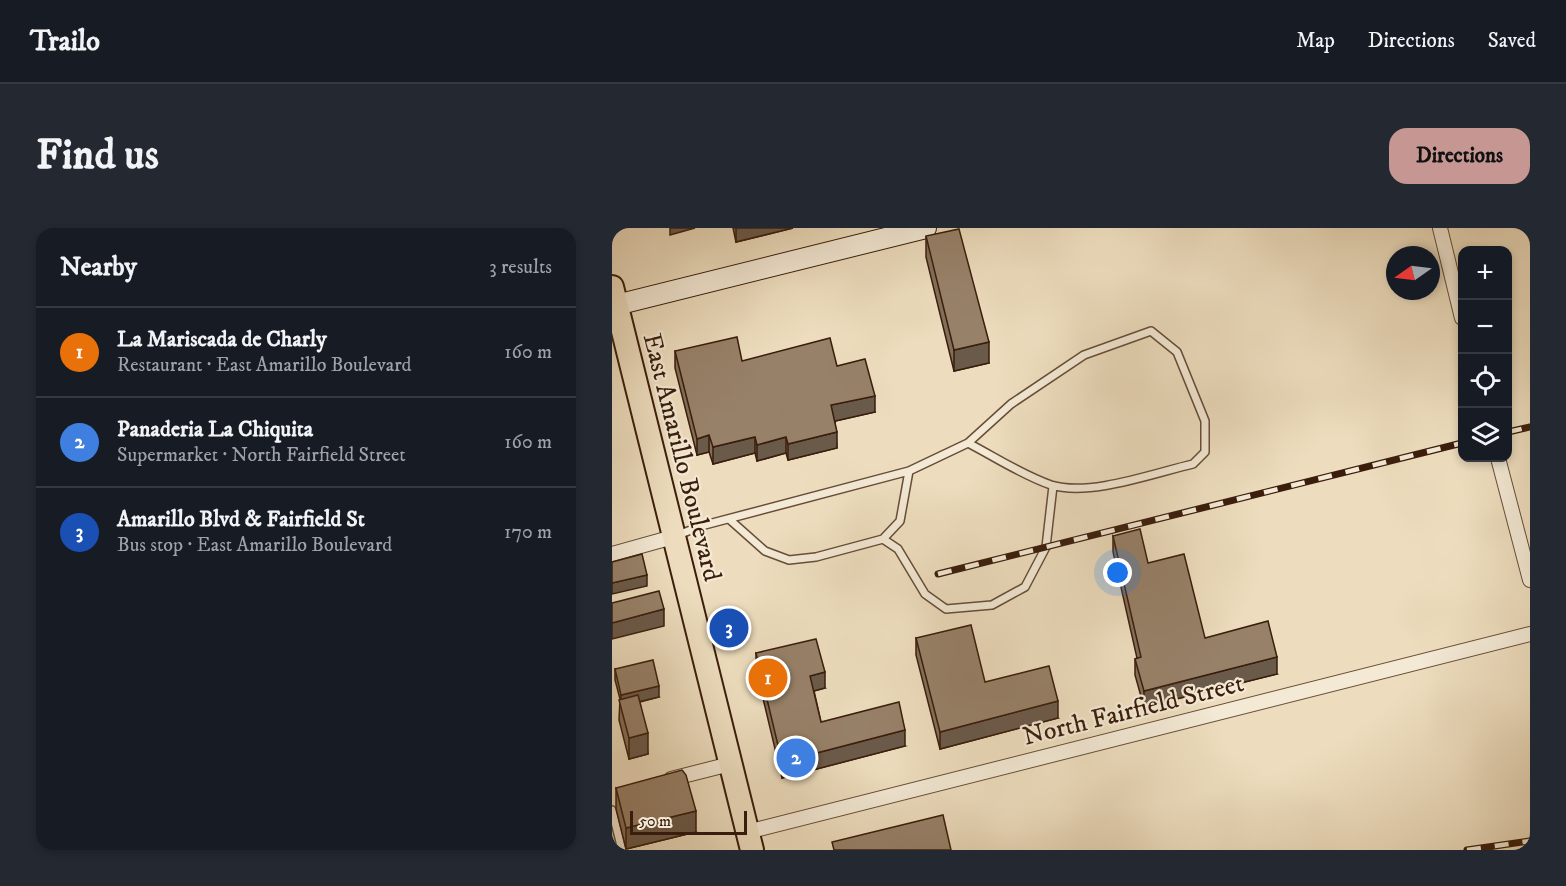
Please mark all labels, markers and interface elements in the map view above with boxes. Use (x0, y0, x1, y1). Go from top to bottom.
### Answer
text: Trailo (30, 24, 100, 59)
text: Map (1296, 28, 1335, 54)
text: Directions (1368, 28, 1455, 54)
text: Saved (1488, 28, 1536, 54)
button: Directions (1389, 128, 1530, 184)
text: Find us (36, 130, 159, 182)
north arrow (1386, 246, 1440, 300)
map controls (1458, 246, 1512, 462)
button: + (1458, 246, 1512, 300)
text: Nearby (60, 251, 137, 284)
text: 3 results (489, 255, 552, 280)
button: − (1458, 300, 1512, 354)
text: La Mariscada de Charly (117, 326, 327, 353)
street label: East Amarillo Boulevard (635, 330, 728, 585)
text: 1 (76, 340, 83, 365)
text: 160 m (504, 340, 552, 365)
text: Restaurant · East Amarillo Boulevard (117, 353, 412, 378)
button: locate (1458, 354, 1512, 408)
button: layers (1458, 408, 1512, 462)
text: Panaderia La Chiquita (117, 416, 313, 443)
text: 2 (75, 430, 84, 455)
text: 160 m (504, 430, 552, 455)
text: Supermarket · North Fairfield Street (117, 443, 406, 468)
text: Amarillo Blvd & Fairfield St (117, 506, 365, 533)
text: 3 (76, 520, 83, 545)
text: 170 m (504, 520, 552, 545)
text: Bus stop · East Amarillo Boulevard (117, 533, 392, 558)
your location (1103, 558, 1132, 587)
pin: 3 (710, 606, 748, 650)
pin: 1 (748, 656, 788, 700)
street label: North Fairfield Street (1020, 667, 1247, 754)
pin: 2 (776, 736, 816, 780)
scale bar (630, 808, 747, 836)
text: 50 m (639, 811, 671, 831)

